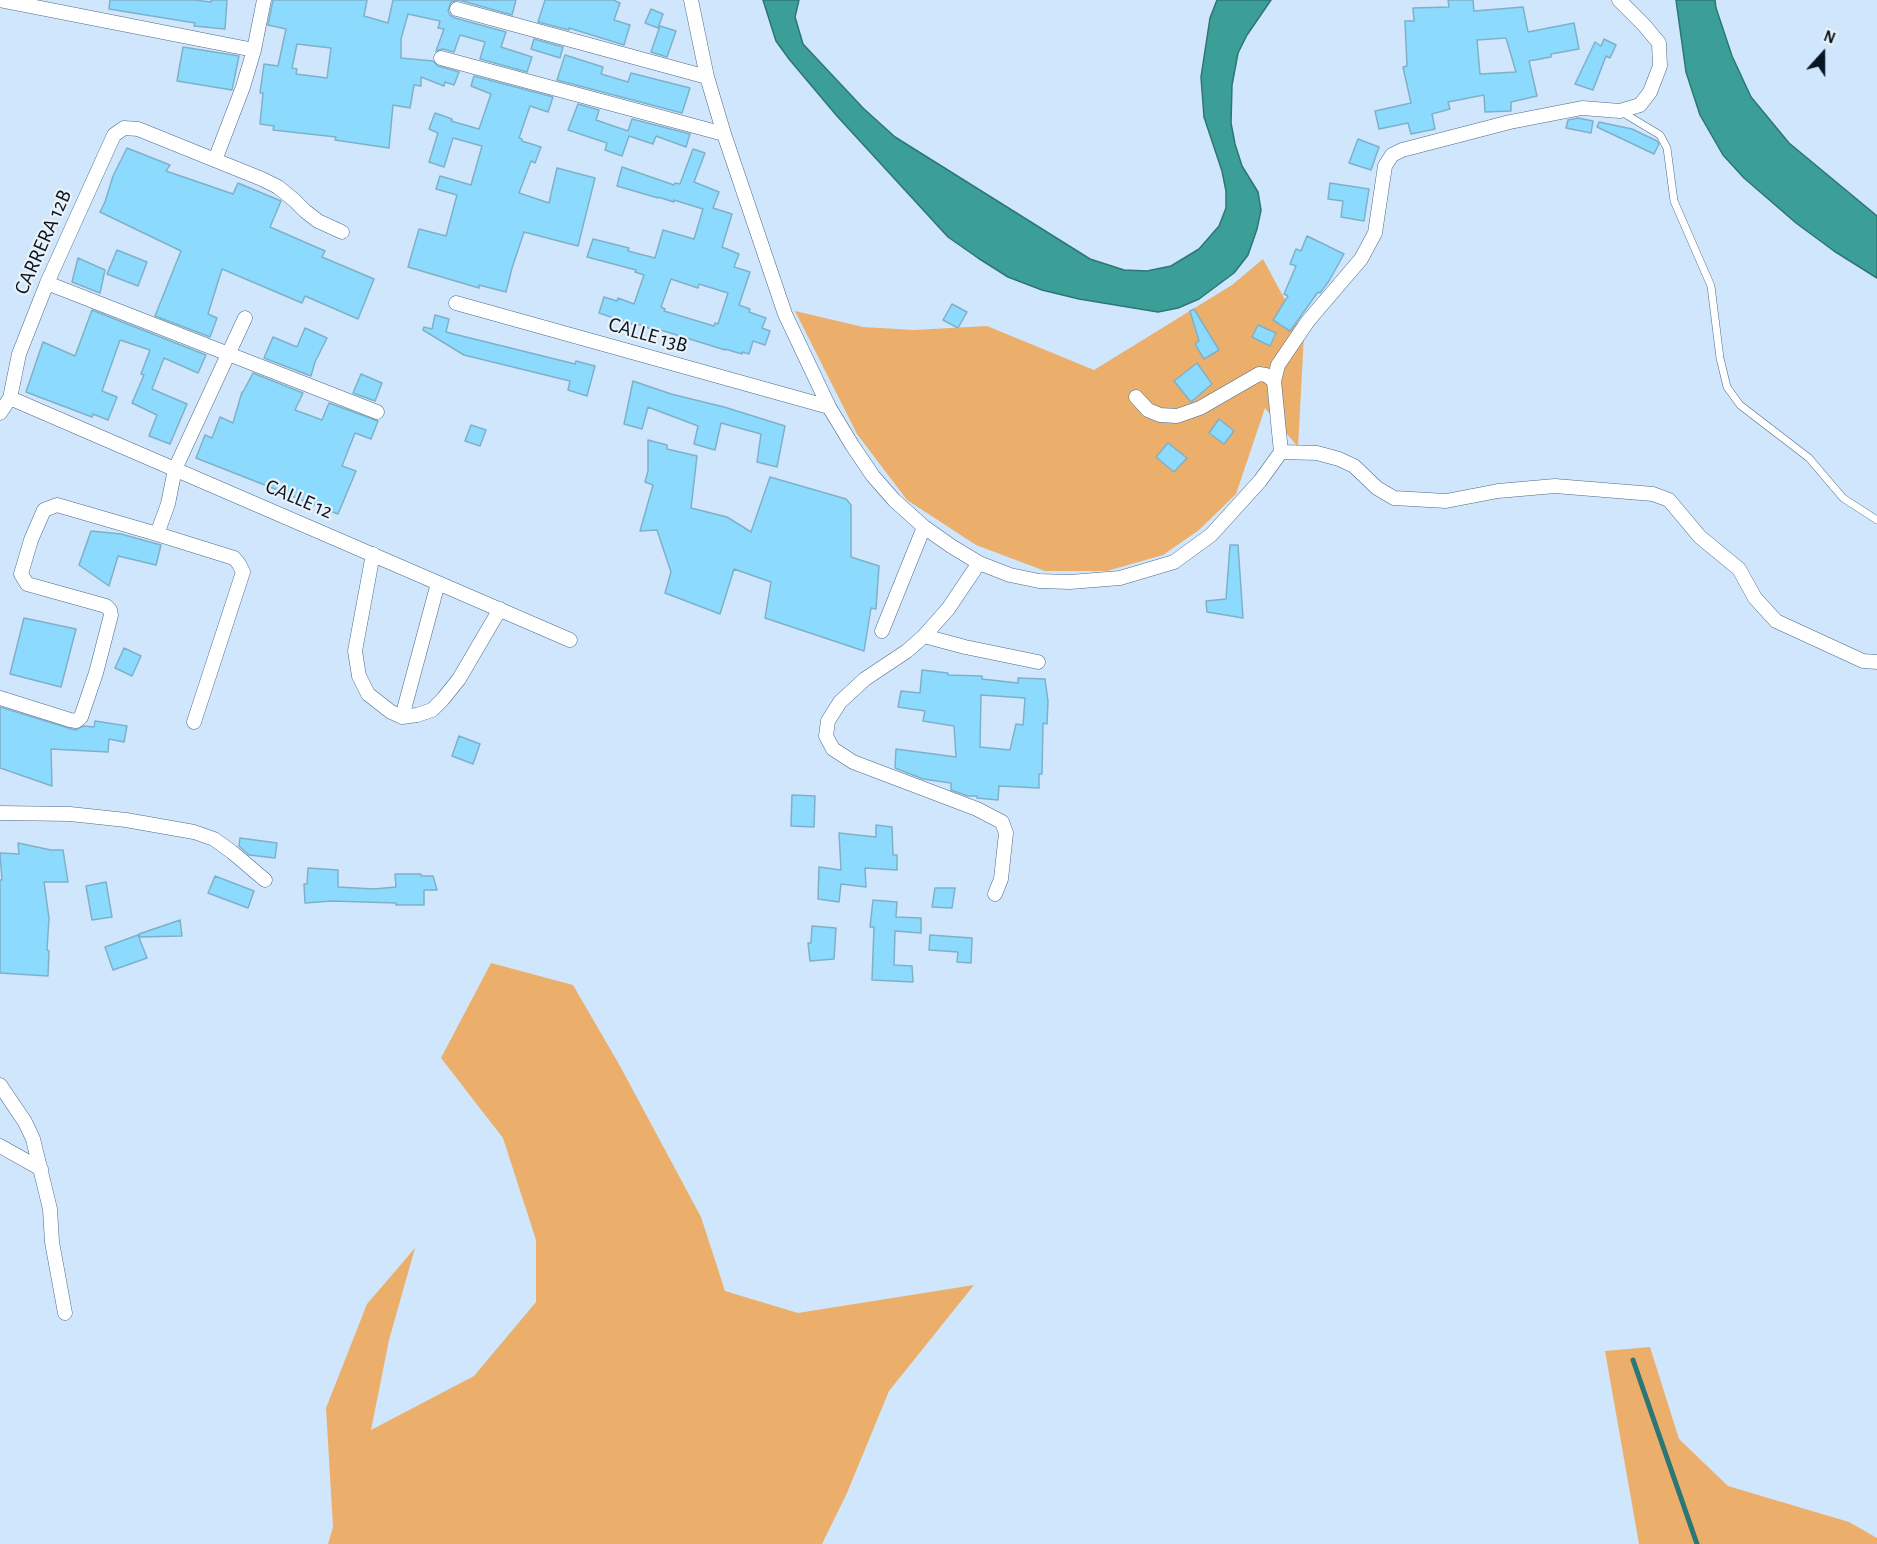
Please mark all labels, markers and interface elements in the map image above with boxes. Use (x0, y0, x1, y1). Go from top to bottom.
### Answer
north arrow (1793, 24, 1853, 84)
text: N (1821, 28, 1838, 47)
street label: CARRERA 12B (9, 186, 77, 298)
street label: CALLE 13B (605, 312, 691, 358)
street label: CALLE 12 (261, 474, 337, 524)

